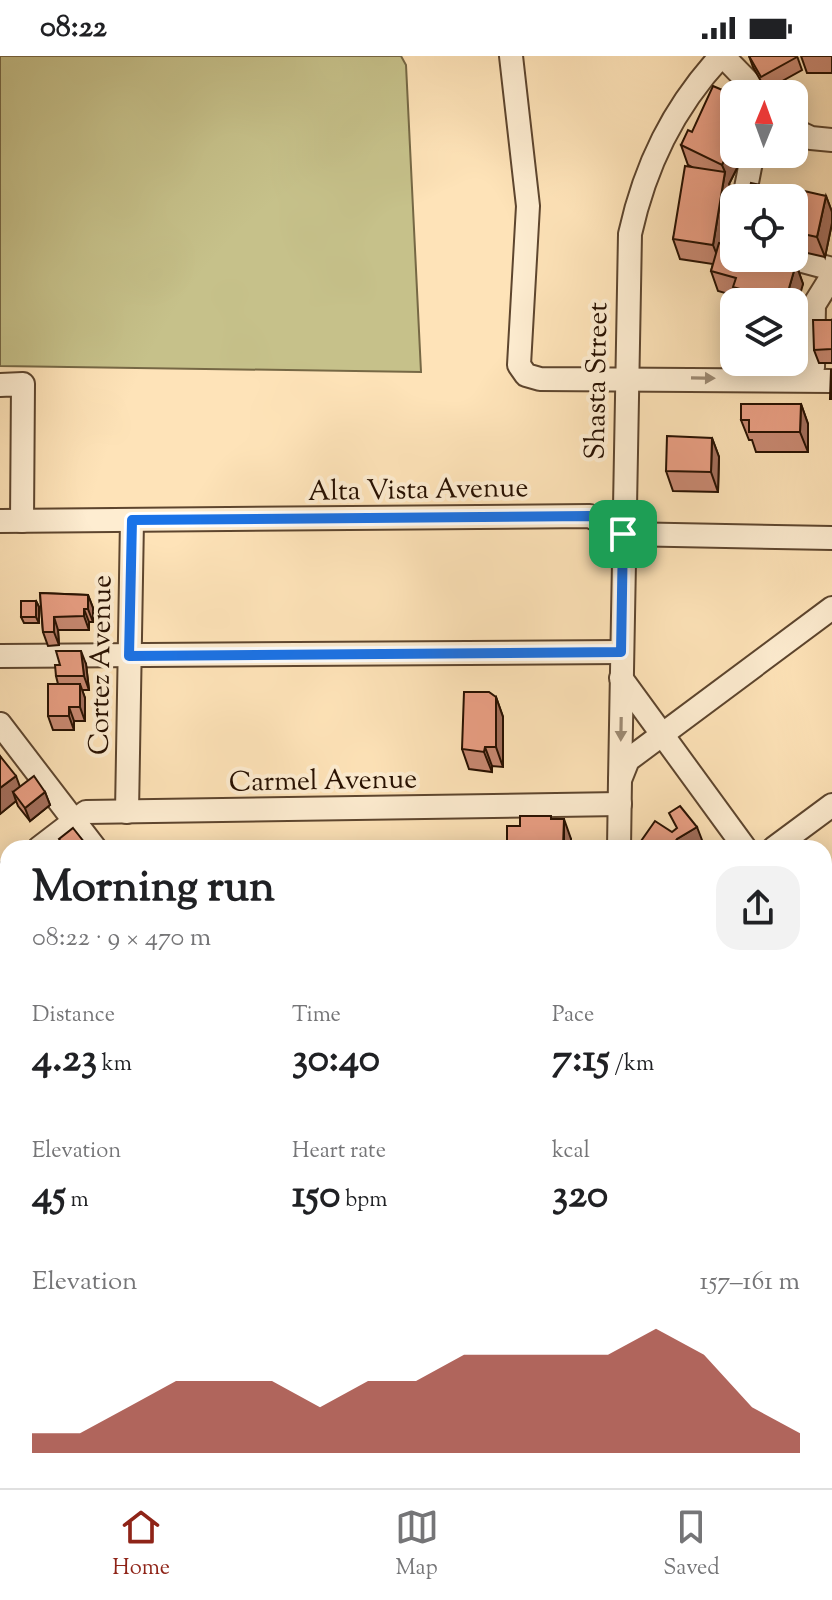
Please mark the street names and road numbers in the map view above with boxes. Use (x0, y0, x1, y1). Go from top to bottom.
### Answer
street label: Shasta Street (577, 301, 619, 460)
street label: Alta Vista Avenue (307, 469, 529, 513)
street label: Cortez Avenue (80, 575, 124, 756)
street label: Carmel Avenue (229, 760, 418, 804)

